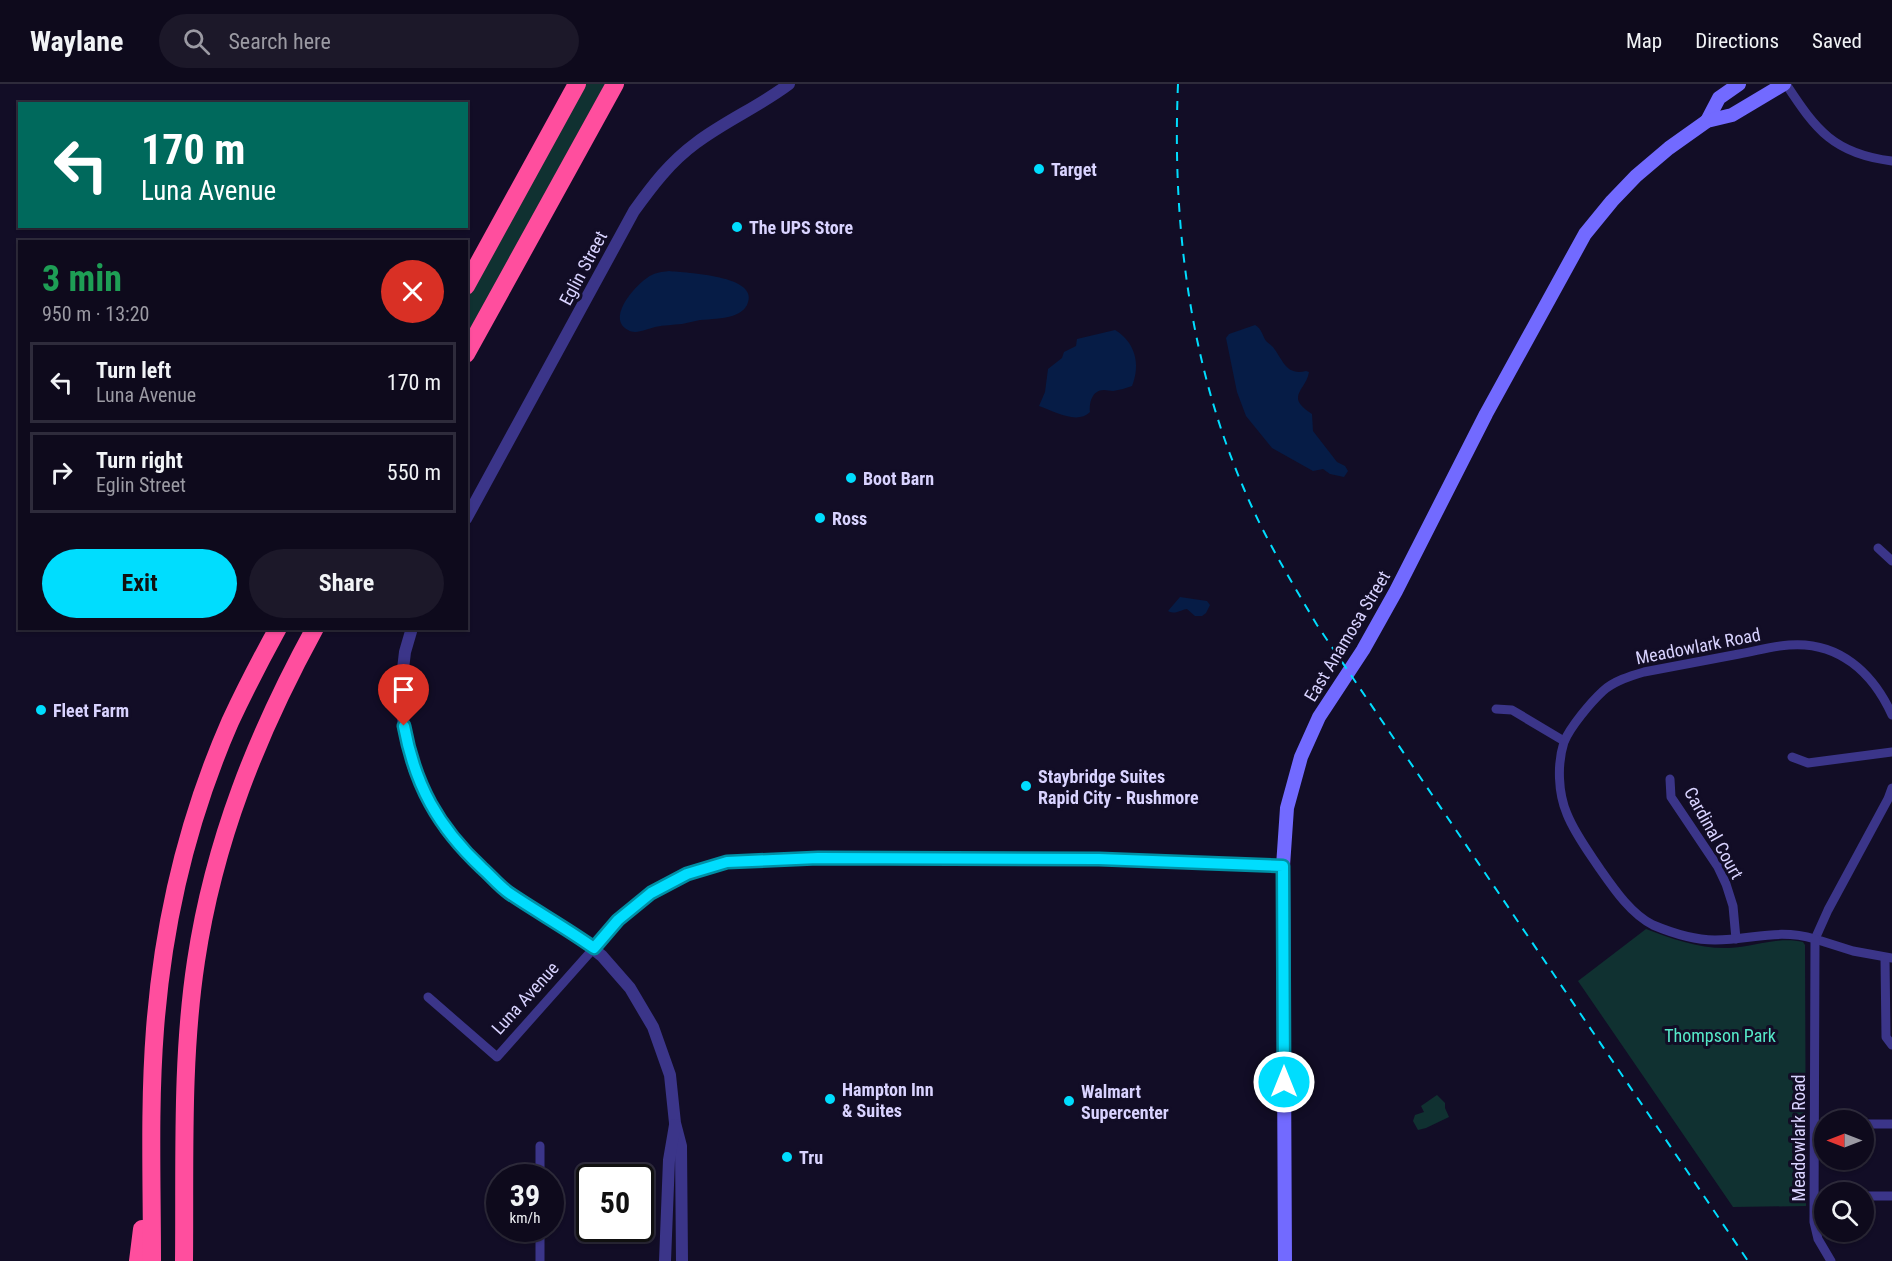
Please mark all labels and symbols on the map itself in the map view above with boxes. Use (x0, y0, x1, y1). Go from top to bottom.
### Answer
place label: Target (1051, 159, 1097, 180)
marker: Target (1032, 162, 1046, 176)
place label: The UPS Store (749, 217, 853, 238)
marker: The UPS Store (730, 220, 744, 234)
street label: Eglin Street (555, 227, 611, 309)
place label: Boot Barn (863, 468, 934, 489)
marker: Boot Barn (844, 471, 858, 485)
place label: Ross (832, 508, 867, 529)
marker: Ross (813, 511, 827, 525)
street label: East Anamosa Street (1300, 567, 1394, 705)
street label: Meadowlark Road (1634, 624, 1762, 668)
pin (378, 664, 429, 726)
place label: Fleet Farm (53, 700, 129, 721)
marker: Fleet Farm (34, 703, 48, 717)
place label: Staybridge Suites Rapid City - Rushmore (1038, 766, 1199, 808)
marker: Staybridge Suites Rapid City - Rushmore (1019, 779, 1033, 793)
street label: Cardinal Court (1680, 783, 1748, 883)
street label: Luna Avenue (487, 957, 563, 1039)
park label: Thompson Park (1664, 1025, 1776, 1046)
position arrow (1252, 1050, 1316, 1114)
street label: Meadowlark Road (1788, 1075, 1809, 1201)
place label: Hampton Inn & Suites (842, 1079, 934, 1121)
place label: Walmart Supercenter (1081, 1081, 1169, 1123)
marker: Hampton Inn & Suites (823, 1092, 837, 1106)
marker: Walmart Supercenter (1062, 1094, 1076, 1108)
north arrow (1814, 1110, 1874, 1170)
place label: Tru (799, 1147, 823, 1168)
marker: Tru (780, 1150, 794, 1164)
speed limit sign: 50 (576, 1164, 654, 1242)

